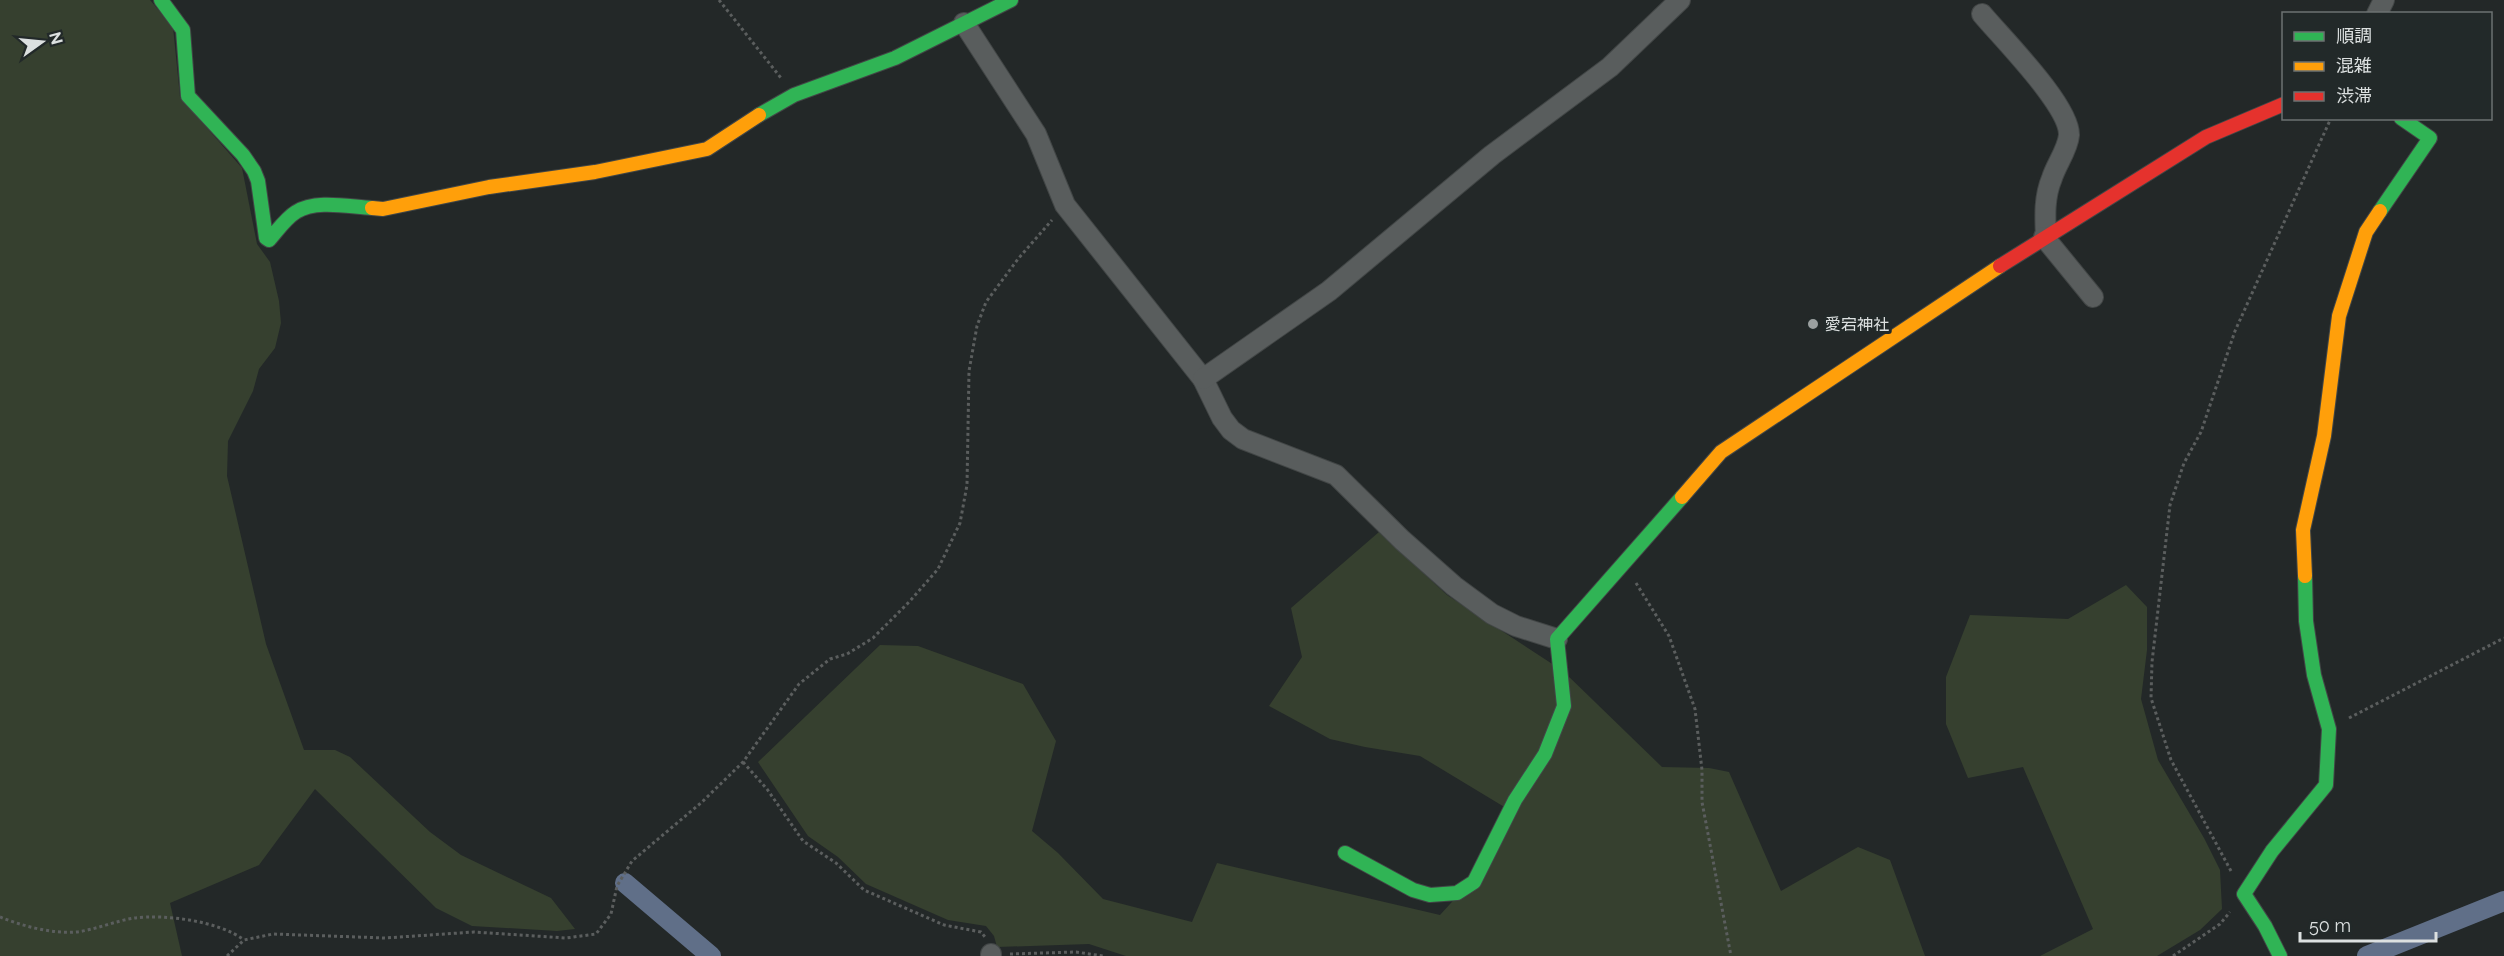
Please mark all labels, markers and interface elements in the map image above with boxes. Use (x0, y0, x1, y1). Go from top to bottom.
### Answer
north arrow (12, 12, 72, 72)
legend (2282, 12, 2492, 120)
text: 順調 (2336, 25, 2372, 46)
text: N (45, 30, 67, 47)
text: 混雑 (2336, 55, 2372, 76)
text: 渋滞 (2336, 85, 2372, 106)
place label: 愛宕神社 (1825, 315, 1889, 334)
marker: 愛宕神社 (1806, 317, 1820, 331)
scale bar (2300, 905, 2436, 943)
text: 50 m (2309, 915, 2351, 936)

